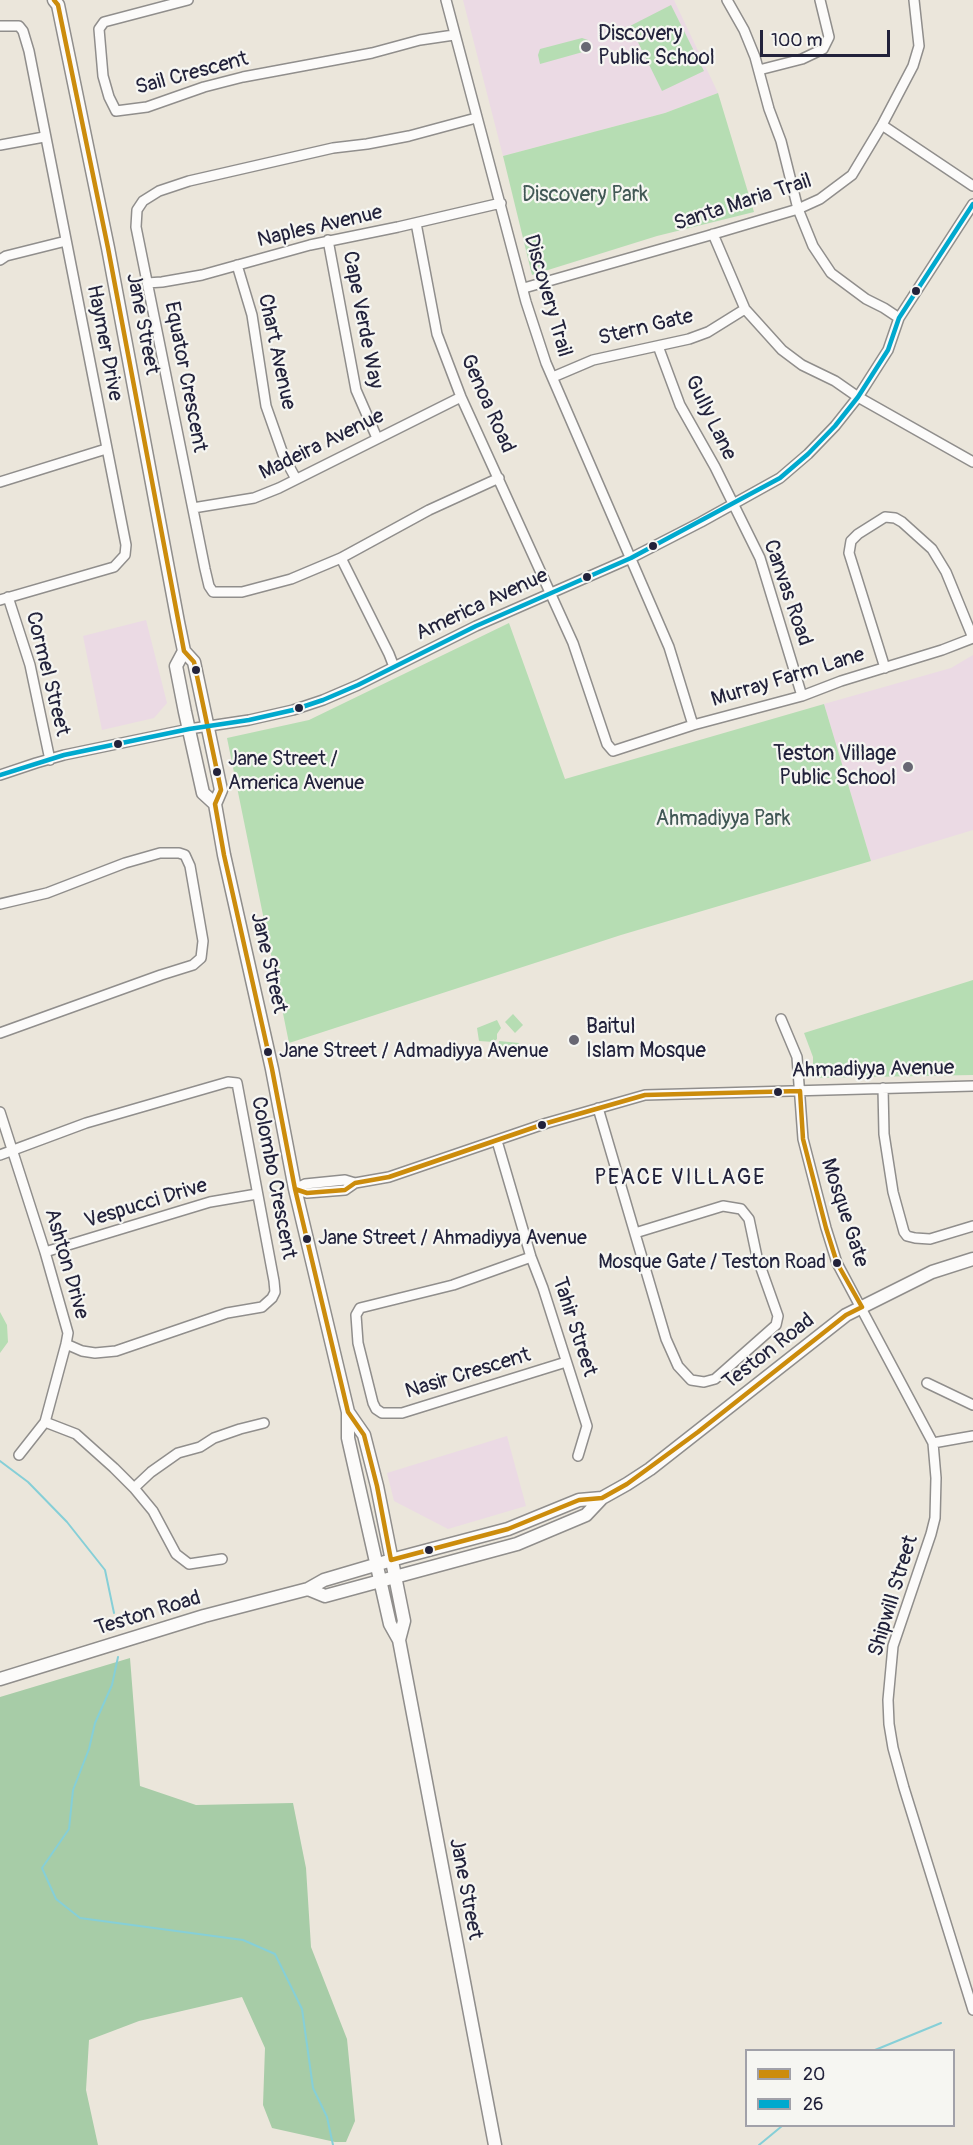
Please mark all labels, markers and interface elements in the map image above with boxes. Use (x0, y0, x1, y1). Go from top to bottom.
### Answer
scale bar (763, 18, 894, 56)
place label: Discovery Public School (598, 22, 715, 72)
text: 100 m (771, 29, 823, 52)
marker: Discovery Public School (579, 40, 593, 54)
street label: Sail Crescent (133, 47, 251, 101)
street label: Santa Maria Trail (671, 169, 815, 237)
park label: Discovery Park (522, 183, 648, 209)
street label: Naples Avenue (255, 200, 385, 254)
street label: Discovery Trail (518, 232, 576, 360)
street label: Cape Verde Way (336, 249, 388, 391)
street label: Jane Street (120, 271, 164, 377)
street label: Haymer Drive (80, 283, 128, 403)
unlabelled marker (910, 285, 922, 297)
street label: Chart Avenue (251, 292, 301, 412)
street label: Equator Crescent (158, 300, 212, 454)
street label: Stern Gate (596, 304, 696, 352)
street label: Genoa Road (454, 351, 520, 457)
street label: Gully Lane (679, 371, 741, 465)
street label: Madeira Avenue (255, 404, 389, 486)
street label: Canvas Road (757, 537, 817, 649)
unlabelled marker (647, 540, 659, 552)
street label: America Avenue (412, 563, 552, 647)
unlabelled marker (581, 571, 593, 583)
street label: Cormel Street (19, 609, 75, 739)
street label: Murray Farm Lane (708, 643, 868, 713)
unlabelled marker (190, 664, 202, 676)
unlabelled marker (293, 702, 305, 714)
unlabelled marker (112, 738, 124, 750)
place label: Teston Village Public School (773, 742, 896, 792)
place label: Jane Street / America Avenue (228, 748, 364, 795)
marker: Teston Village Public School (901, 760, 915, 774)
marker: Jane Street / America Avenue (211, 766, 223, 778)
park label: Ahmadiyya Park (656, 807, 790, 833)
street label: Jane Street (244, 910, 292, 1016)
place label: Baitul Islam Mosque (586, 1015, 706, 1065)
marker: Baitul Islam Mosque (567, 1033, 581, 1047)
place label: Jane Street / Admadiyya Avenue (279, 1040, 548, 1064)
marker: Jane Street / Admadiyya Avenue (262, 1046, 274, 1058)
street label: Ahmadiyya Avenue (791, 1056, 955, 1084)
unlabelled marker (772, 1086, 784, 1098)
street label: Colombo Crescent (245, 1095, 301, 1261)
unlabelled marker (536, 1119, 548, 1131)
street label: Mosque Gate (815, 1155, 873, 1271)
district label: PEACE VILLAGE (594, 1165, 766, 1191)
street label: Vespucci Drive (81, 1173, 211, 1235)
street label: Ashton Drive (38, 1206, 94, 1322)
place label: Jane Street / Ahmadiyya Avenue (318, 1227, 587, 1251)
marker: Jane Street / Ahmadiyya Avenue (301, 1233, 313, 1245)
place label: Mosque Gate / Teston Road (598, 1251, 826, 1275)
marker: Mosque Gate / Teston Road (831, 1257, 843, 1269)
street label: Tahir Street (546, 1274, 602, 1380)
street label: Teston Road (718, 1308, 820, 1396)
street label: Nasir Crescent (402, 1343, 534, 1405)
street label: Shipwill Street (864, 1532, 924, 1660)
unlabelled marker (423, 1544, 435, 1556)
street label: Teston Road (92, 1586, 204, 1642)
street label: Jane Street (443, 1836, 487, 1942)
legend (745, 2049, 955, 2127)
text: 20 (803, 2063, 825, 2086)
text: 26 (803, 2093, 824, 2116)

